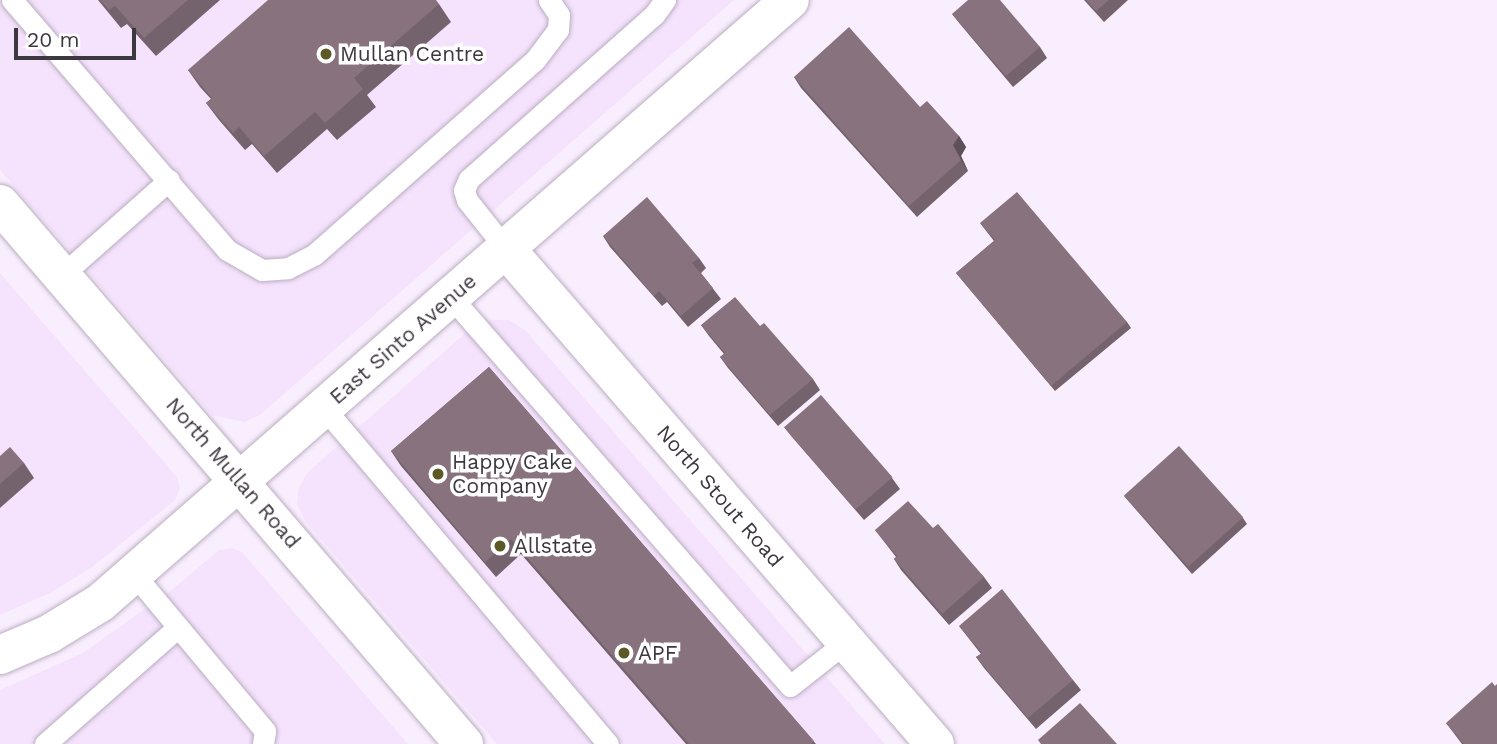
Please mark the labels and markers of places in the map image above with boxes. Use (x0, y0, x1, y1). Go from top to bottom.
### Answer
place label: Mullan Centre (340, 41, 484, 67)
marker: Mullan Centre (318, 46, 334, 62)
place label: Happy Cake Company (452, 449, 573, 499)
marker: Happy Cake Company (430, 466, 446, 482)
place label: Allstate (514, 533, 593, 559)
marker: Allstate (492, 538, 508, 554)
place label: APF (638, 640, 677, 666)
marker: APF (616, 645, 632, 661)

